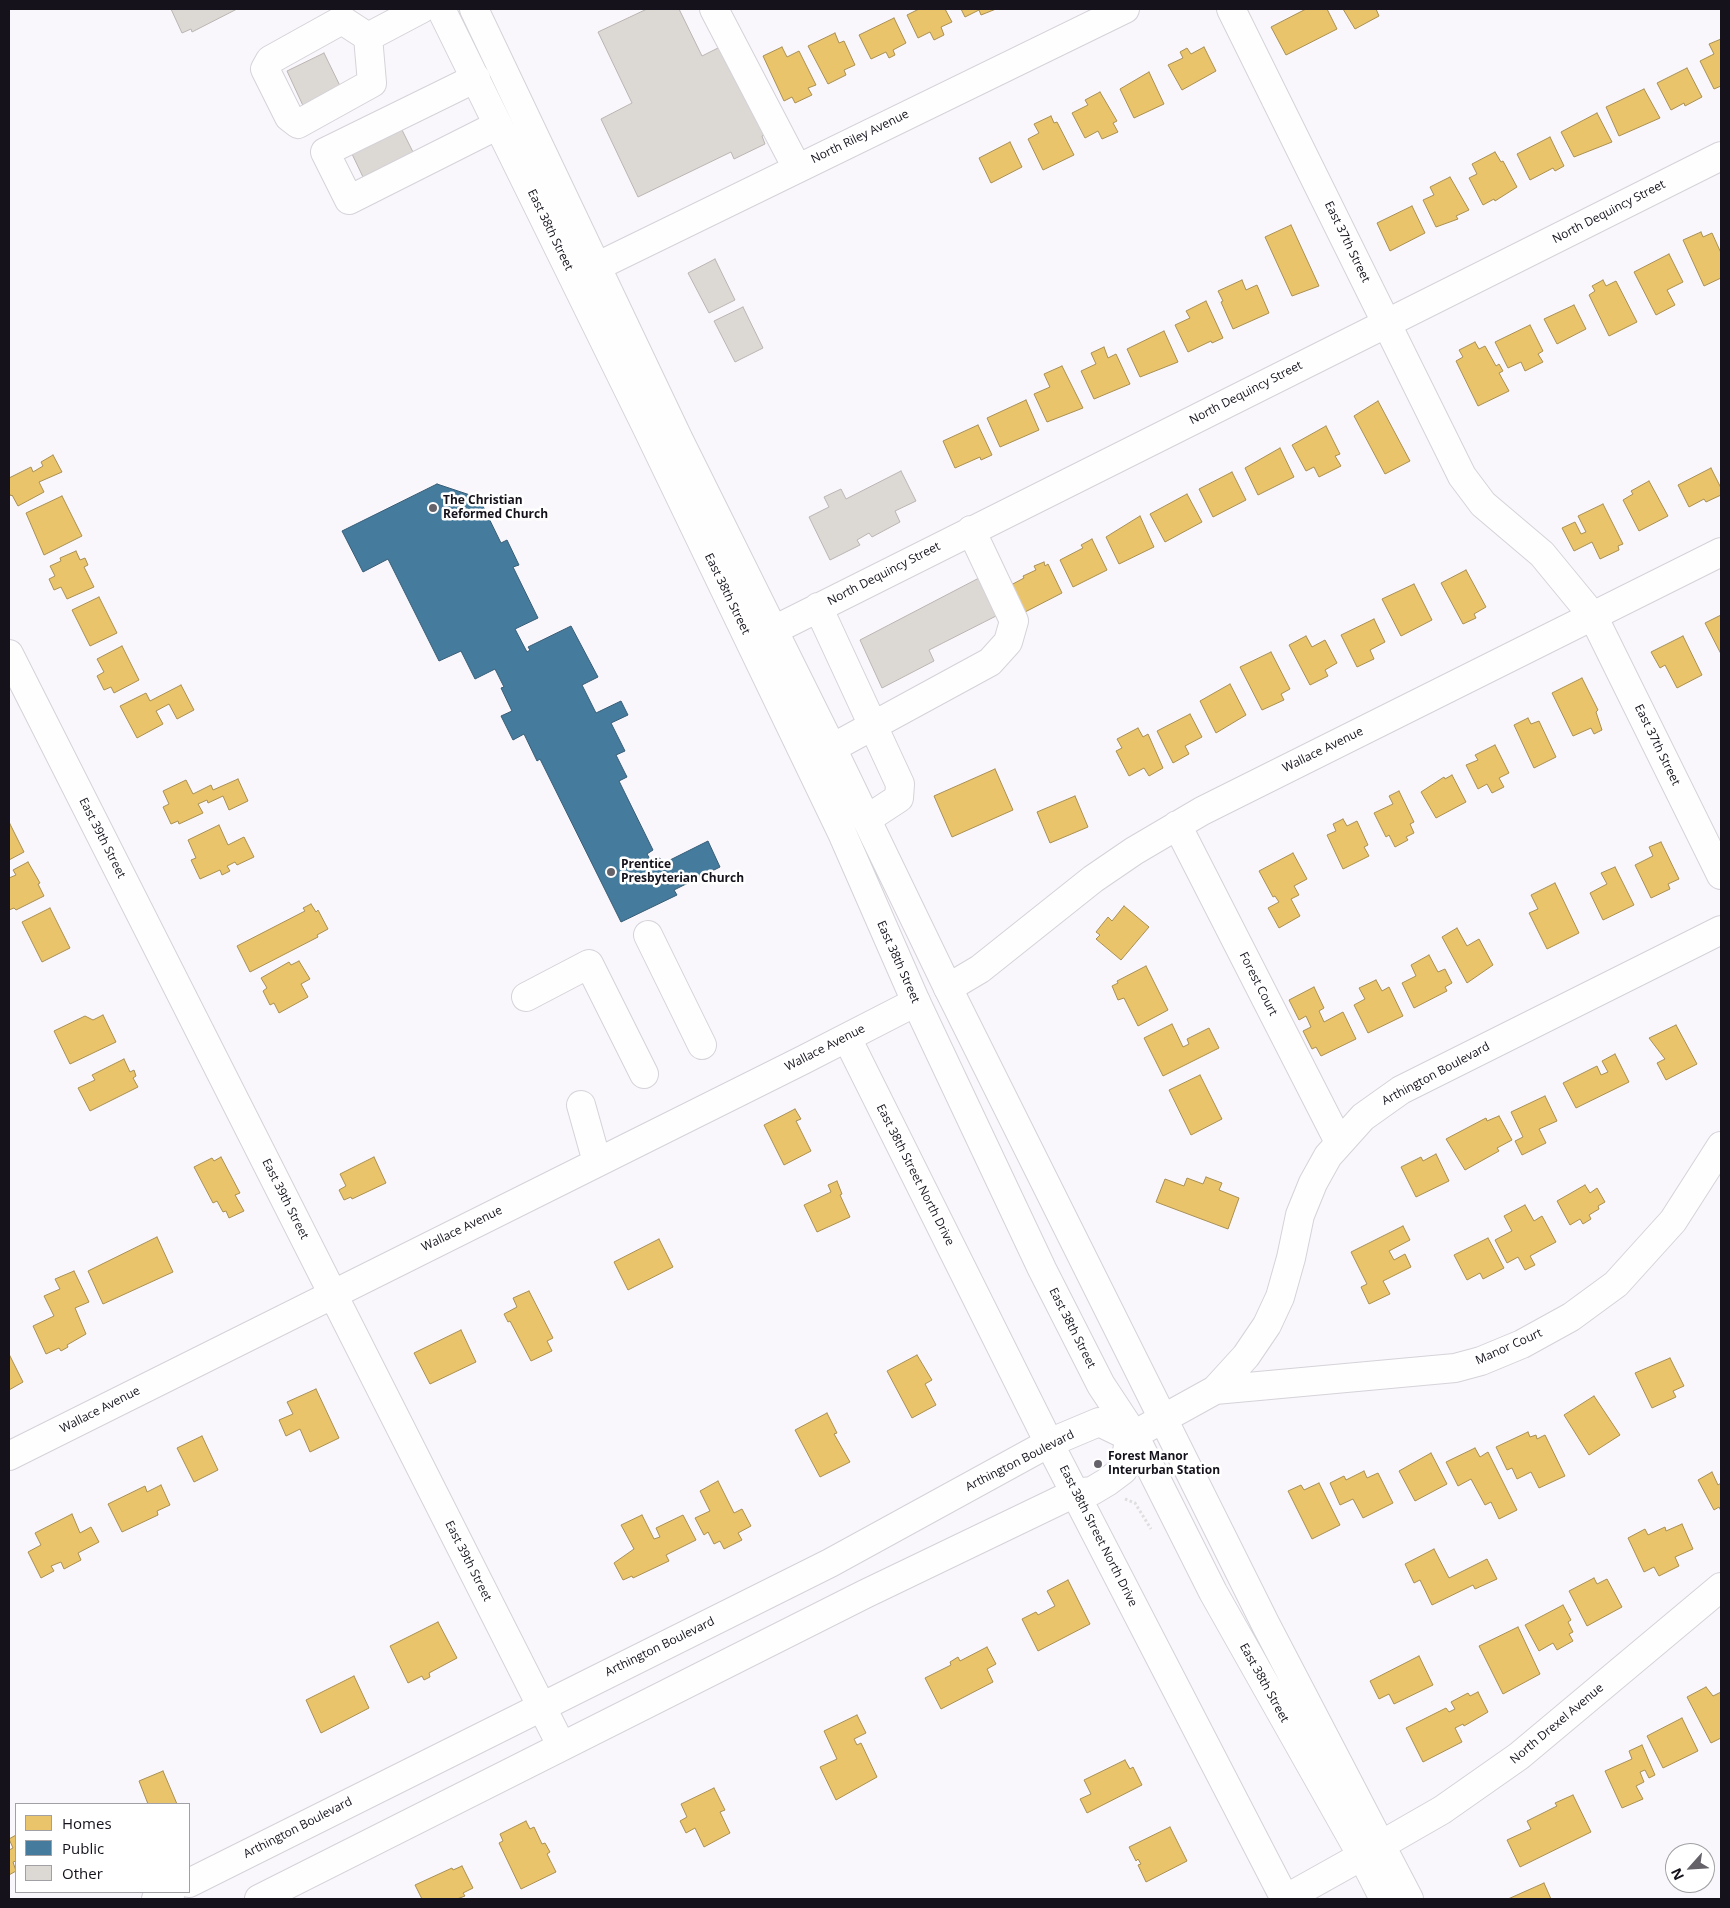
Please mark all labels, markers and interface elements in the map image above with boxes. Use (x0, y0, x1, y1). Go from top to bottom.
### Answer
street label: North Riley Avenue (809, 107, 911, 167)
street label: North Dequincy Street (1550, 177, 1668, 247)
street label: East 38th Street (524, 187, 576, 273)
street label: East 37th Street (1321, 199, 1373, 285)
street label: North Dequincy Street (1187, 358, 1305, 428)
place label: The Christian Reformed Church (443, 494, 548, 522)
marker: The Christian Reformed Church (427, 502, 439, 514)
street label: North Dequincy Street (825, 539, 943, 609)
street label: East 38th Street (701, 551, 753, 637)
street label: East 37th Street (1631, 702, 1683, 788)
street label: Wallace Avenue (1280, 724, 1366, 776)
street label: East 39th Street (76, 795, 128, 881)
place label: Prentice Presbyterian Church (621, 858, 744, 886)
marker: Prentice Presbyterian Church (605, 866, 617, 878)
street label: East 38th Street (873, 919, 923, 1005)
street label: Forest Court (1236, 950, 1280, 1018)
street label: Wallace Avenue (783, 1022, 867, 1074)
street label: Arthington Boulevard (1380, 1039, 1492, 1109)
street label: East 38th Street North Drive (873, 1102, 957, 1248)
street label: East 39th Street (259, 1156, 311, 1242)
street label: Wallace Avenue (419, 1203, 505, 1255)
street label: East 38th Street (1046, 1285, 1098, 1371)
street label: Manor Court (1473, 1326, 1545, 1368)
street label: Wallace Avenue (58, 1384, 142, 1436)
street label: Arthington Boulevard (963, 1427, 1077, 1495)
place label: Forest Manor Interurban Station (1108, 1450, 1220, 1478)
marker: Forest Manor Interurban Station (1092, 1458, 1104, 1470)
street label: East 38th Street North Drive (1056, 1463, 1140, 1609)
street label: East 39th Street (442, 1518, 494, 1604)
street label: Arthington Boulevard (603, 1614, 717, 1680)
street label: East 38th Street (1236, 1641, 1292, 1725)
street label: North Drexel Avenue (1507, 1681, 1607, 1767)
street label: Arthington Boulevard (241, 1794, 355, 1862)
legend (15, 1803, 190, 1893)
text: Homes (62, 1813, 112, 1833)
text: Public (62, 1838, 104, 1858)
north arrow (1665, 1843, 1715, 1893)
text: Other (62, 1863, 103, 1883)
text: N (1666, 1865, 1688, 1884)

